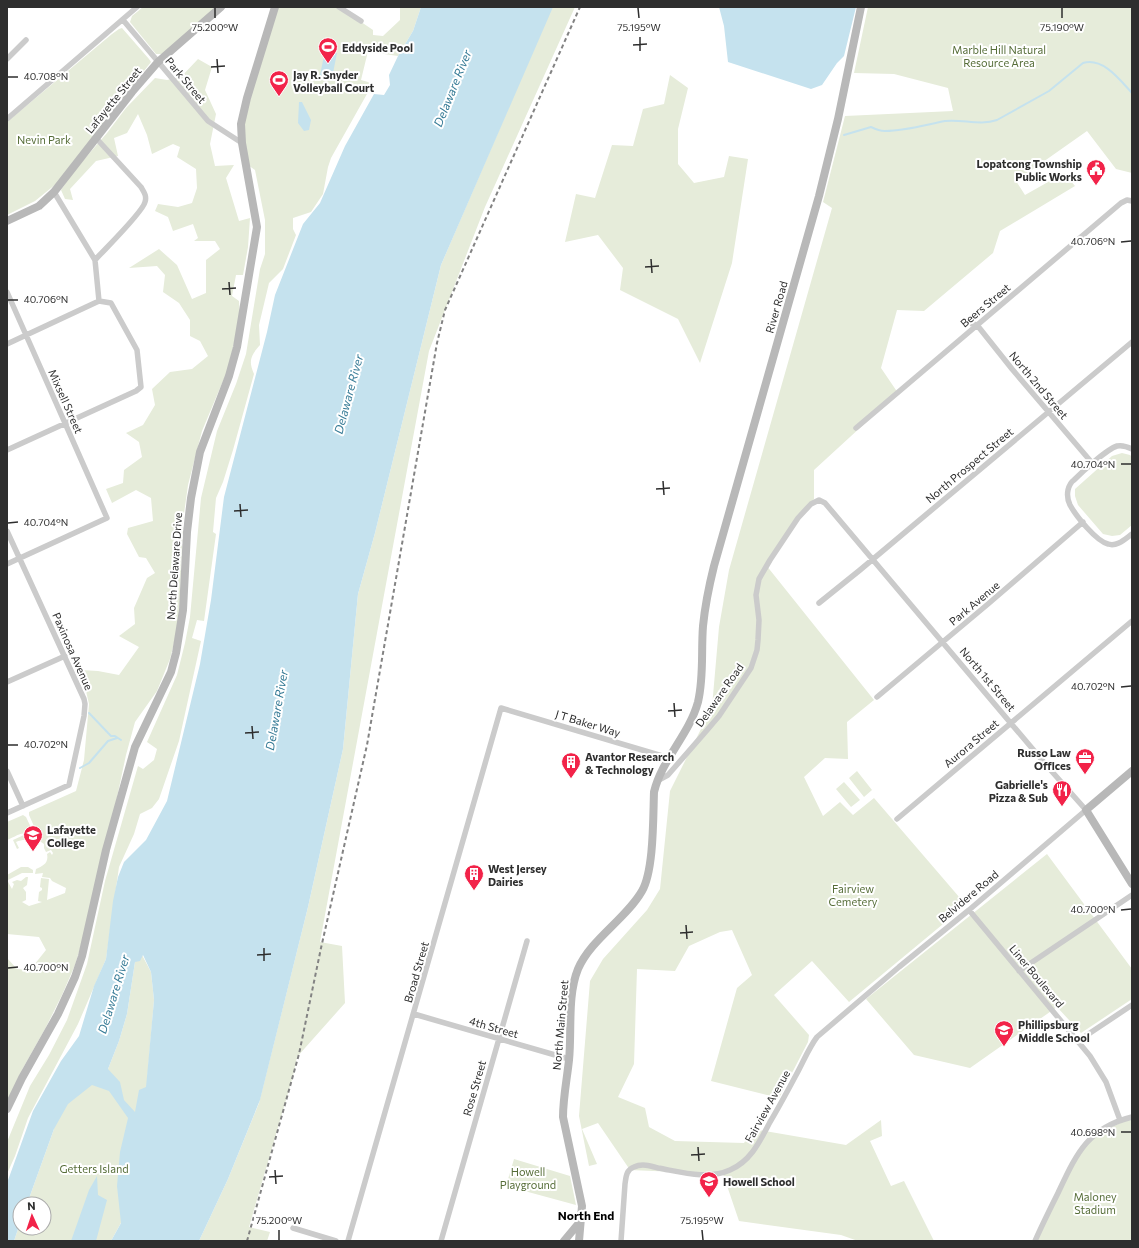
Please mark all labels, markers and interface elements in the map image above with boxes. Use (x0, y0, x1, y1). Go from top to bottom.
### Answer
text: 75.200°W (192, 21, 238, 33)
text: 75.195°W (617, 21, 661, 33)
text: 75.190°W (1040, 21, 1084, 33)
sports icon: Eddyside Pool (317, 36, 339, 64)
place label: Eddyside Pool (342, 41, 413, 54)
park label: Marble Hill Natural Resource Area (952, 43, 1046, 69)
water label: Delaware River (430, 46, 474, 128)
street label: Park Street (163, 54, 209, 106)
street label: Lafayette Street (82, 64, 144, 136)
place label: Jay R. Snyder Volleyball Court (293, 68, 375, 94)
sports icon: Jay R. Snyder Volleyball Court (268, 69, 290, 97)
text: 40.708°N (24, 70, 68, 82)
park label: Nevin Park (17, 133, 71, 146)
place label: Lopatcong Township Public Works (977, 157, 1082, 183)
public building icon: Lopatcong Township Public Works (1085, 158, 1107, 186)
text: 40.706°N (1071, 235, 1115, 247)
street label: River Road (762, 279, 790, 335)
street label: Beers Street (957, 280, 1013, 330)
text: 40.706°N (24, 293, 68, 305)
street label: North 2nd Street (1007, 349, 1071, 422)
water label: Delaware River (331, 352, 366, 435)
street label: Mixsell Street (46, 367, 86, 436)
street label: North Prospect Street (923, 424, 1016, 505)
text: 40.704°N (1071, 458, 1115, 470)
street label: North Delaware Drive (164, 512, 184, 620)
text: 40.704°N (24, 516, 68, 528)
street label: Park Avenue (946, 578, 1002, 628)
street label: Paxinosa Avenue (50, 610, 96, 692)
street label: North 1st Street (957, 644, 1019, 714)
street label: Delaware Road (692, 661, 746, 729)
water label: Delaware River (262, 667, 290, 751)
text: 40.702°N (1071, 680, 1115, 692)
street label: J T Baker Way (554, 707, 622, 740)
street label: Aurora Street (941, 716, 1001, 770)
text: 40.702°N (24, 738, 68, 750)
place label: Russo Law Offices (1017, 746, 1071, 772)
office icon: Russo Law Offices (1074, 747, 1096, 775)
place label: Avantor Research & Technology (585, 750, 674, 776)
building icon: Avantor Research & Technology (560, 751, 582, 779)
place label: Gabrielle's Pizza & Sub (989, 778, 1048, 804)
restaurant icon: Gabrielle's Pizza & Sub (1051, 779, 1073, 807)
place label: Lafayette College (47, 823, 96, 849)
school or university icon: Lafayette College (22, 824, 44, 852)
place label: West Jersey Dairies (488, 862, 547, 888)
building icon: West Jersey Dairies (463, 863, 485, 891)
street label: Belvidere Road (935, 867, 1001, 925)
park label: Fairview Cemetery (829, 882, 878, 908)
text: 40.700°N (1070, 903, 1116, 915)
street label: Broad Street (401, 939, 431, 1004)
street label: Liner Boulevard (1007, 942, 1067, 1010)
water label: Delaware River (94, 952, 132, 1035)
text: 40.700°N (23, 961, 69, 973)
street label: North Main Street (550, 979, 570, 1071)
street label: 4th Street (468, 1014, 521, 1040)
place label: Phillipsburg Middle School (1018, 1018, 1090, 1044)
school or university icon: Phillipsburg Middle School (993, 1019, 1015, 1047)
street label: Rose Street (460, 1058, 488, 1117)
street label: Fairview Avenue (742, 1067, 792, 1144)
text: 40.698°N (1071, 1126, 1115, 1138)
park label: Getters Island (59, 1162, 129, 1175)
park label: Howell Playground (500, 1165, 556, 1191)
school or university icon: Howell School (698, 1170, 720, 1198)
place label: Howell School (723, 1175, 795, 1188)
park label: Maloney Stadium (1073, 1190, 1117, 1216)
north arrow (12, 1196, 52, 1236)
text: N (27, 1199, 36, 1212)
district label: North End (558, 1208, 614, 1222)
text: 75.200°W (256, 1214, 302, 1226)
text: 75.195°W (680, 1214, 724, 1226)

